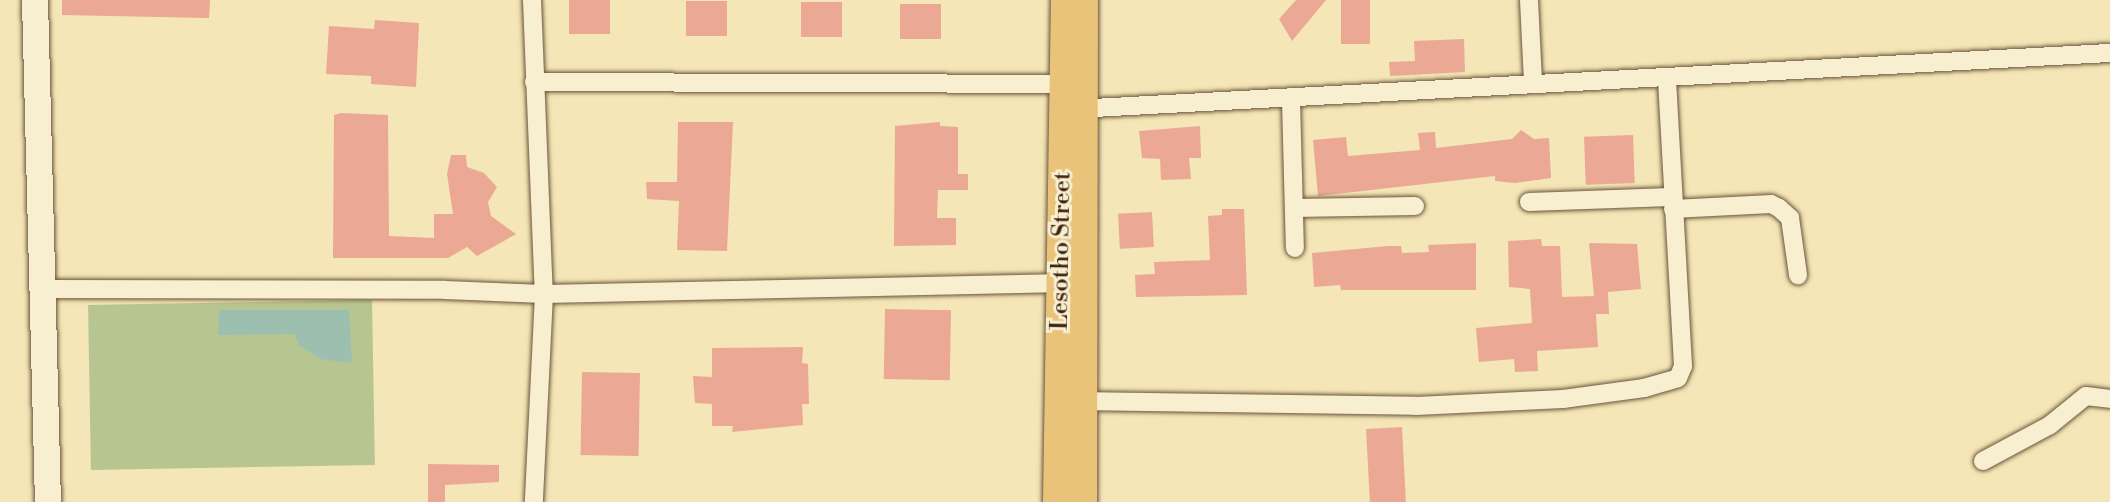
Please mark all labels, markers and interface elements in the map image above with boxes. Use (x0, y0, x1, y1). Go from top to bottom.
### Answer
street label: Lesotho Street (1046, 172, 1078, 330)

